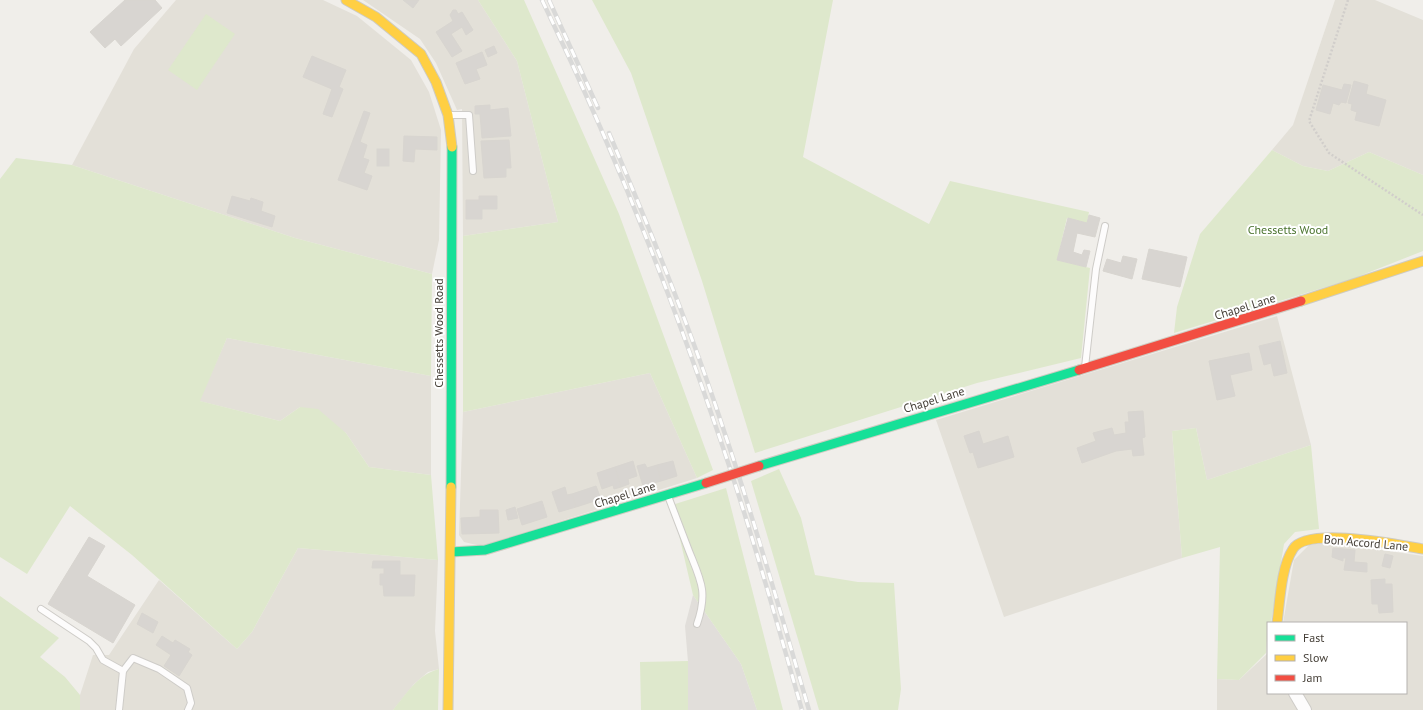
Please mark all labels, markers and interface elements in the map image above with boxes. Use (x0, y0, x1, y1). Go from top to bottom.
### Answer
park label: Chessetts Wood (1248, 222, 1328, 237)
street label: Chessetts Wood Road (431, 278, 446, 388)
street label: Chapel Lane (1212, 290, 1277, 323)
street label: Chapel Lane (901, 383, 966, 416)
street label: Chapel Lane (592, 478, 657, 511)
street label: Bon Accord Lane (1323, 531, 1409, 554)
legend (1267, 622, 1407, 694)
text: Fast (1303, 630, 1324, 645)
text: Slow (1303, 650, 1328, 665)
text: Jam (1302, 670, 1322, 685)

